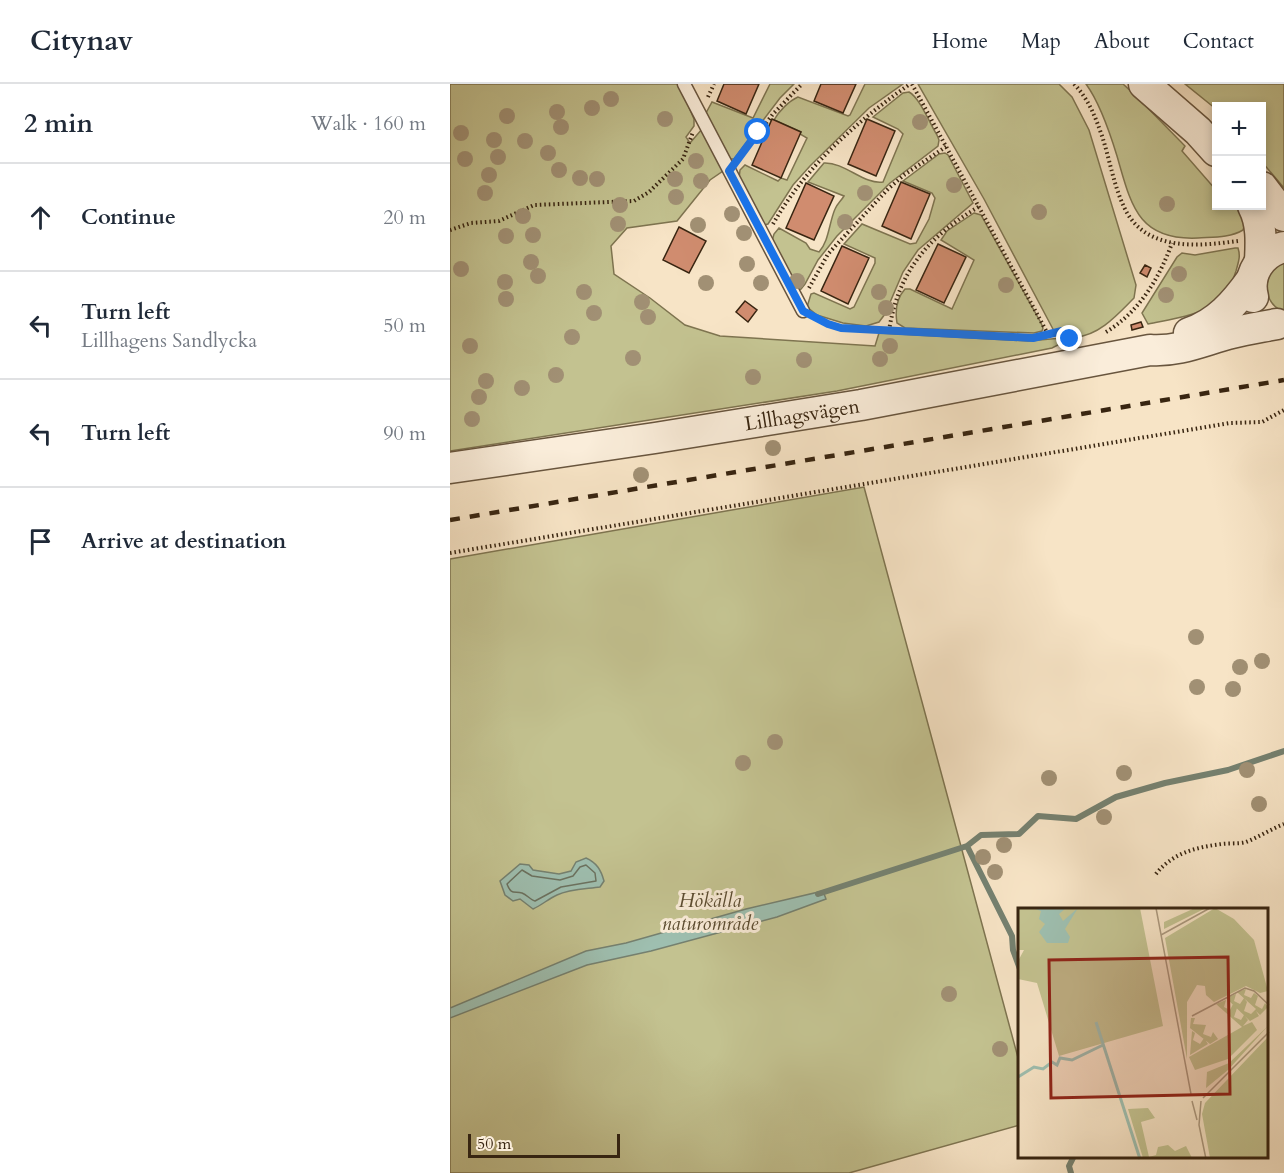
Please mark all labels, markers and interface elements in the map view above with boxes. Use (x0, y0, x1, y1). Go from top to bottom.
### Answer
text: Citynav (30, 22, 133, 60)
text: Home (932, 27, 988, 56)
text: Map (1021, 27, 1061, 56)
text: About (1094, 27, 1150, 56)
text: Contact (1183, 27, 1254, 56)
map controls (1212, 102, 1266, 210)
button: + (1212, 102, 1266, 156)
text: 2 min (24, 106, 93, 141)
text: Walk · 160 m (311, 110, 426, 137)
route start (744, 118, 770, 144)
button: − (1212, 156, 1266, 210)
icon: ahead (24, 201, 57, 234)
text: Continue (81, 202, 176, 232)
text: 20 m (383, 204, 426, 231)
text: Turn left (81, 297, 170, 327)
icon: left (24, 309, 57, 342)
text: 50 m (383, 312, 426, 339)
route end (1056, 325, 1082, 351)
text: Lillhagens Sandlycka (81, 327, 257, 354)
street label: Lillhagsvägen (743, 392, 862, 437)
icon: left (24, 417, 57, 450)
text: Turn left (81, 418, 170, 448)
text: 90 m (383, 420, 426, 447)
icon: arrive (24, 525, 57, 558)
text: Arrive at destination (81, 526, 286, 556)
park label: Hökälla naturområde (662, 887, 759, 937)
inset map (1018, 908, 1269, 1158)
scale bar (468, 1131, 620, 1158)
text: 50 m (477, 1133, 511, 1155)

